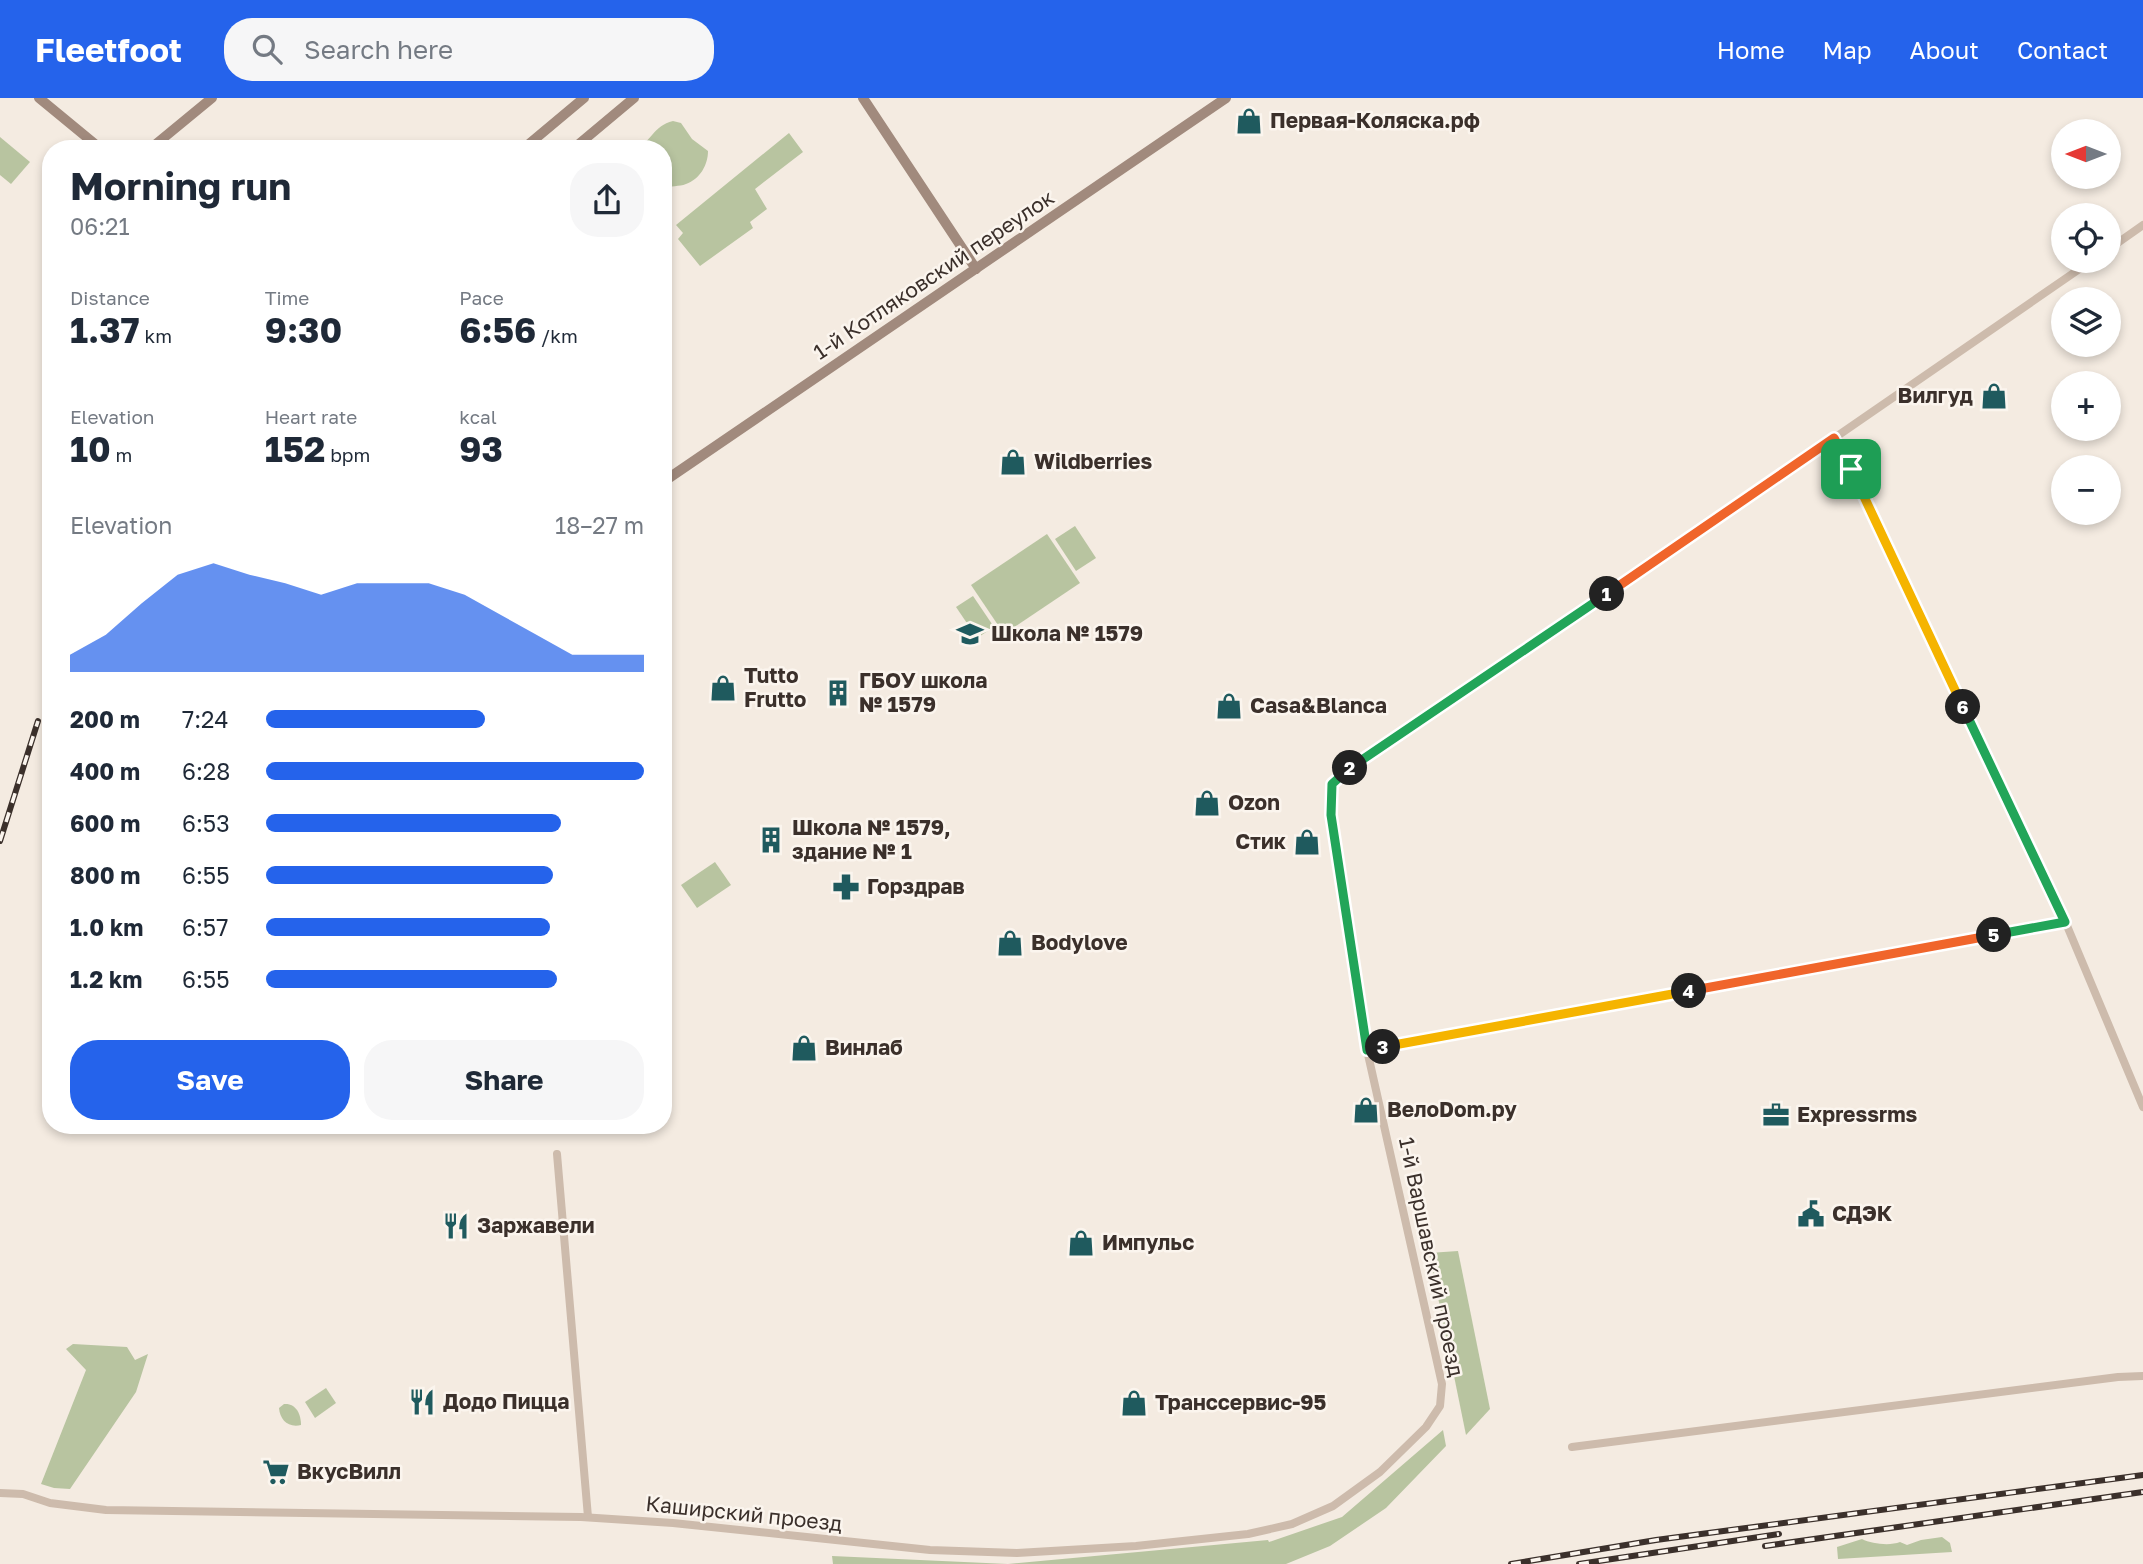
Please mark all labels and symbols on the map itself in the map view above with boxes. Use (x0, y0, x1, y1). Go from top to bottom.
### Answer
shop icon: Первая-Коляска.рф (1234, 106, 1264, 136)
place label: Первая-Коляска.рф (1270, 107, 1480, 133)
north arrow (2051, 119, 2121, 189)
street label: 1-й Котляковский переулок (808, 184, 1059, 365)
shop icon: Вилгуд (1979, 381, 2009, 411)
place label: Вилгуд (1898, 382, 1973, 408)
pin (1821, 439, 1881, 499)
shop icon: Wildberries (998, 447, 1028, 477)
place label: Wildberries (1034, 448, 1152, 474)
pin: 1 (1590, 576, 1624, 612)
school or university icon: Школа № 1579 (955, 619, 985, 649)
place label: Школа № 1579 (991, 620, 1143, 646)
place label: Tutto Frutto (744, 662, 806, 712)
place label: ГБОУ школа № 1579 (859, 667, 987, 717)
shop icon: Tutto Frutto (708, 673, 738, 703)
building icon: ГБОУ школа № 1579 (823, 678, 853, 708)
pin: 6 (1946, 690, 1980, 724)
shop icon: Casa&Blanca (1214, 691, 1244, 721)
place label: Casa&Blanca (1250, 692, 1387, 718)
pin: 2 (1332, 750, 1368, 786)
shop icon: Ozon (1192, 788, 1222, 818)
place label: Ozon (1228, 789, 1280, 815)
place label: Школа № 1579, здание № 1 (792, 814, 951, 864)
building icon: Школа № 1579, здание № 1 (756, 825, 786, 855)
shop icon: Стик (1292, 827, 1322, 857)
place label: Стик (1235, 828, 1286, 854)
pharmacy icon: Горздрав (831, 872, 861, 902)
place label: Горздрав (867, 873, 965, 899)
pin: 5 (1976, 918, 2011, 952)
shop icon: Bodylove (995, 928, 1025, 958)
place label: Bodylove (1031, 929, 1128, 955)
pin: 4 (1672, 974, 1706, 1008)
pin: 3 (1366, 1030, 1400, 1065)
shop icon: Винлаб (789, 1033, 819, 1063)
place label: Винлаб (825, 1034, 903, 1060)
shop icon: ВелоDom.ру (1351, 1095, 1381, 1125)
place label: ВелоDom.ру (1387, 1096, 1517, 1122)
office icon: Expressrms (1761, 1100, 1791, 1130)
place label: Expressrms (1797, 1101, 1918, 1127)
street label: 1-й Варшавский проезд (1394, 1135, 1470, 1379)
public building icon: СДЭК (1796, 1199, 1826, 1229)
place label: СДЭК (1832, 1200, 1893, 1226)
restaurant icon: Заржавели (441, 1211, 471, 1241)
place label: Заржавели (477, 1212, 595, 1238)
shop icon: Импульс (1066, 1228, 1096, 1258)
place label: Импульс (1102, 1229, 1194, 1255)
restaurant icon: Додо Пицца (407, 1387, 437, 1417)
place label: Додо Пицца (443, 1388, 569, 1414)
shop icon: Транссервис-95 (1119, 1388, 1149, 1418)
place label: Транссервис-95 (1155, 1389, 1327, 1415)
supermarket icon: ВкусВилл (261, 1457, 291, 1487)
place label: ВкусВилл (297, 1458, 401, 1484)
street label: Каширский проезд (645, 1490, 844, 1536)

